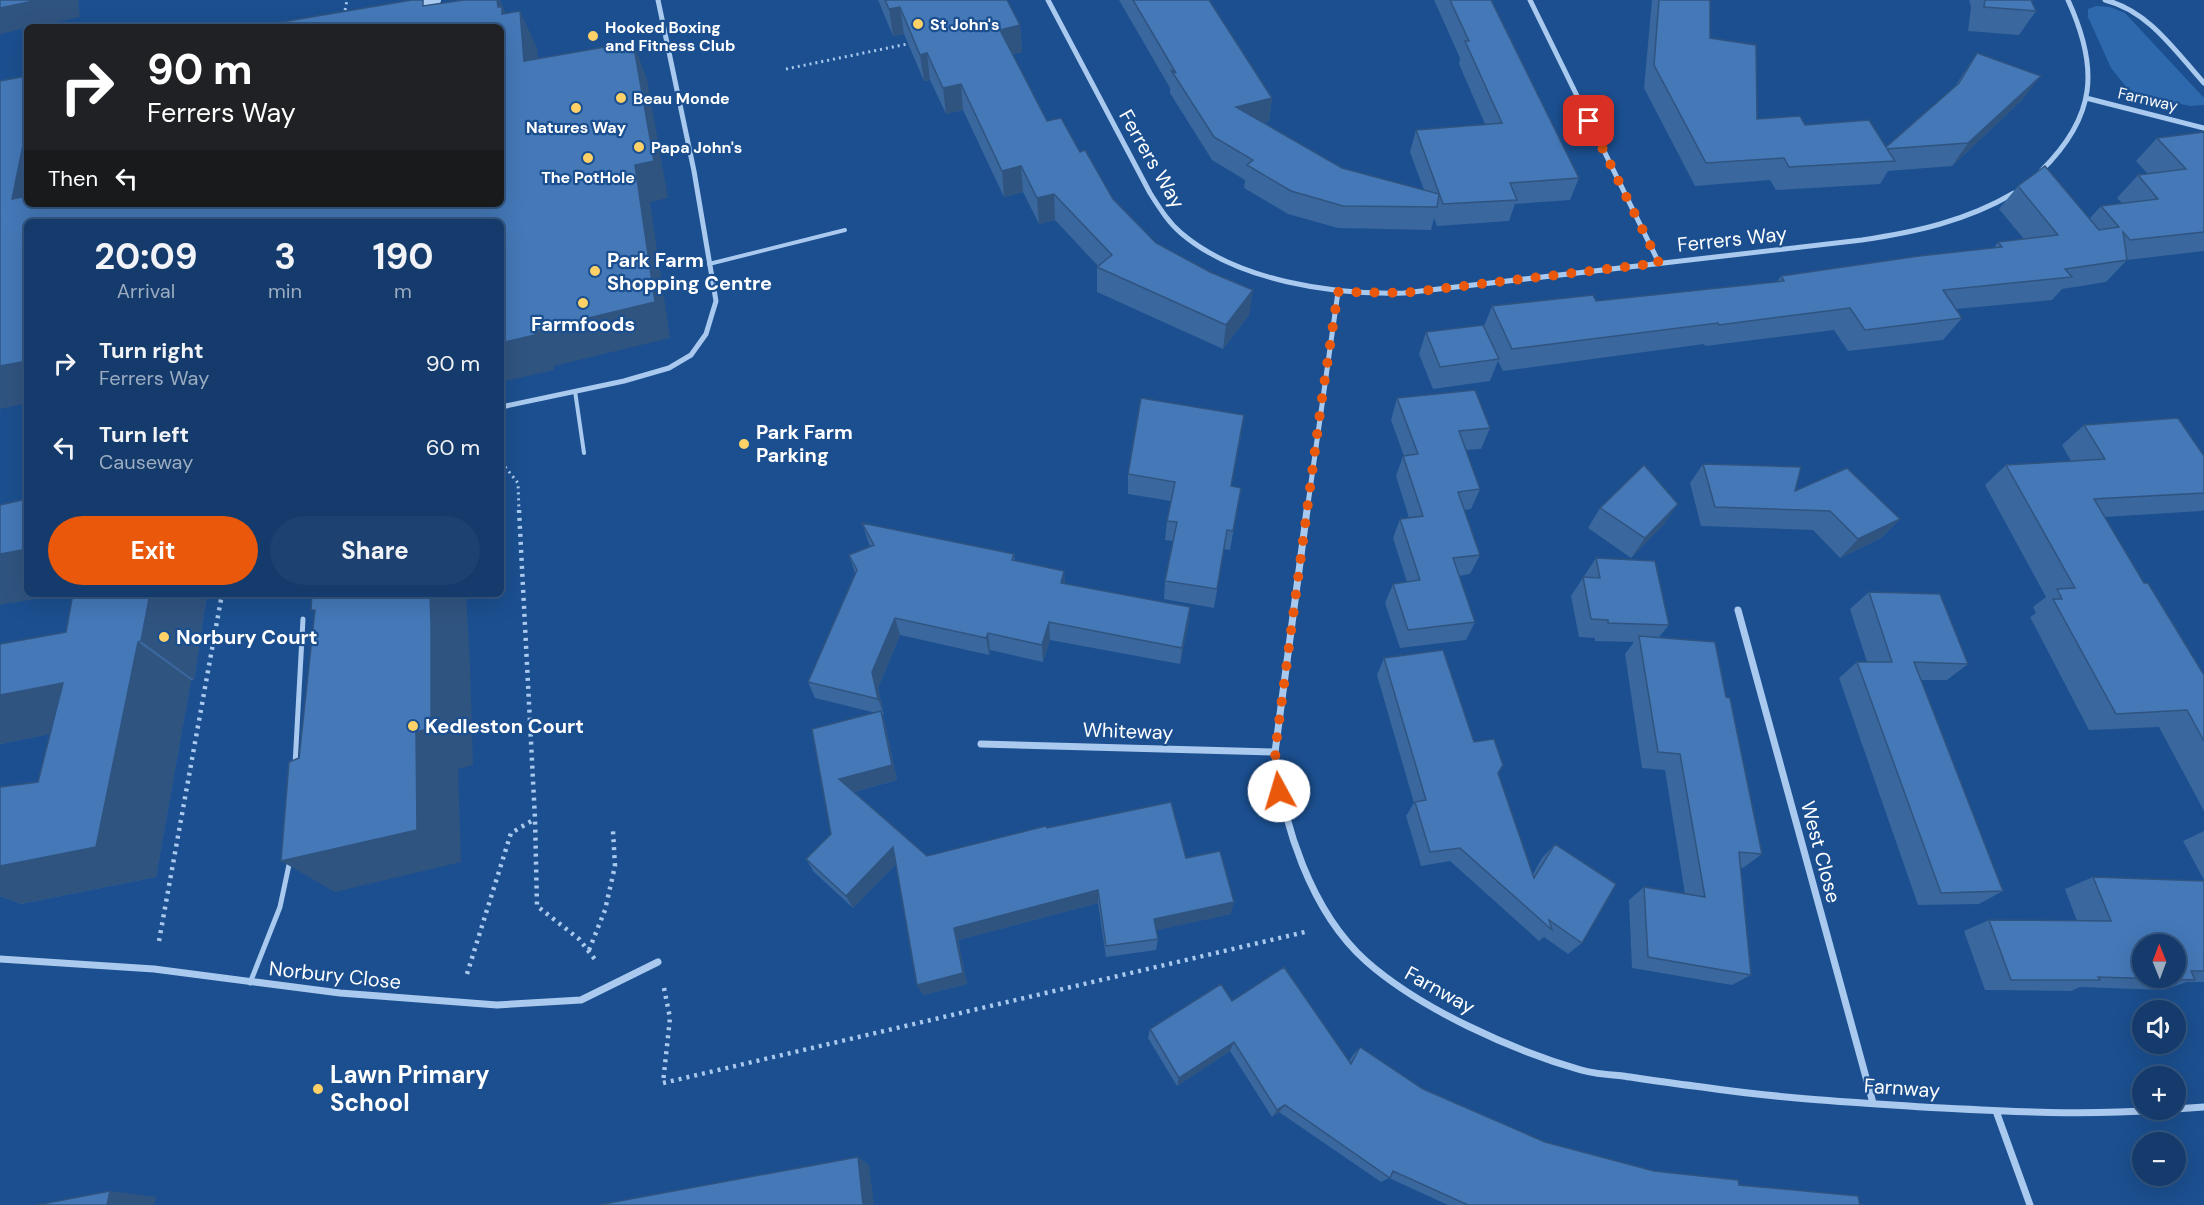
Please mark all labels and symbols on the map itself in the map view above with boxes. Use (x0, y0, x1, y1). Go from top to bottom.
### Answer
place label: St John's (930, 14, 999, 35)
place label: Hooked Boxing and Fitness Club (605, 17, 735, 56)
marker: St John's (911, 17, 925, 31)
marker: Hooked Boxing and Fitness Club (586, 29, 600, 43)
street label: Farnway (2116, 82, 2180, 117)
place label: Beau Monde (633, 88, 730, 109)
marker: Beau Monde (614, 91, 628, 105)
pin (1563, 95, 1614, 146)
marker: Natures Way (569, 101, 583, 115)
street label: Ferrers Way (1113, 105, 1191, 213)
place label: Natures Way (526, 117, 626, 138)
place label: Papa John's (651, 137, 742, 158)
marker: Papa John's (632, 140, 646, 154)
marker: The PotHole (581, 151, 595, 165)
place label: The PotHole (541, 167, 635, 188)
street label: Ferrers Way (1676, 220, 1788, 258)
place label: Park Farm Shopping Centre (607, 247, 772, 296)
marker: Park Farm Shopping Centre (588, 264, 602, 278)
marker: Farmfoods (576, 296, 590, 310)
place label: Farmfoods (531, 311, 635, 337)
place label: Park Farm Parking (756, 419, 853, 468)
marker: Park Farm Parking (737, 437, 751, 451)
place label: Norbury Court (176, 624, 317, 650)
marker: Norbury Court (157, 630, 171, 644)
place label: Kedleston Court (425, 713, 584, 739)
street label: Whiteway (1082, 716, 1174, 746)
marker: Kedleston Court (406, 719, 420, 733)
position arrow (1247, 759, 1311, 823)
street label: West Close (1795, 798, 1847, 906)
north arrow (2132, 934, 2186, 988)
street label: Norbury Close (268, 955, 402, 995)
street label: Farnway (1400, 960, 1480, 1020)
place label: Lawn Primary School (330, 1059, 490, 1118)
street label: Farnway (1863, 1072, 1941, 1104)
marker: Lawn Primary School (311, 1082, 325, 1096)

